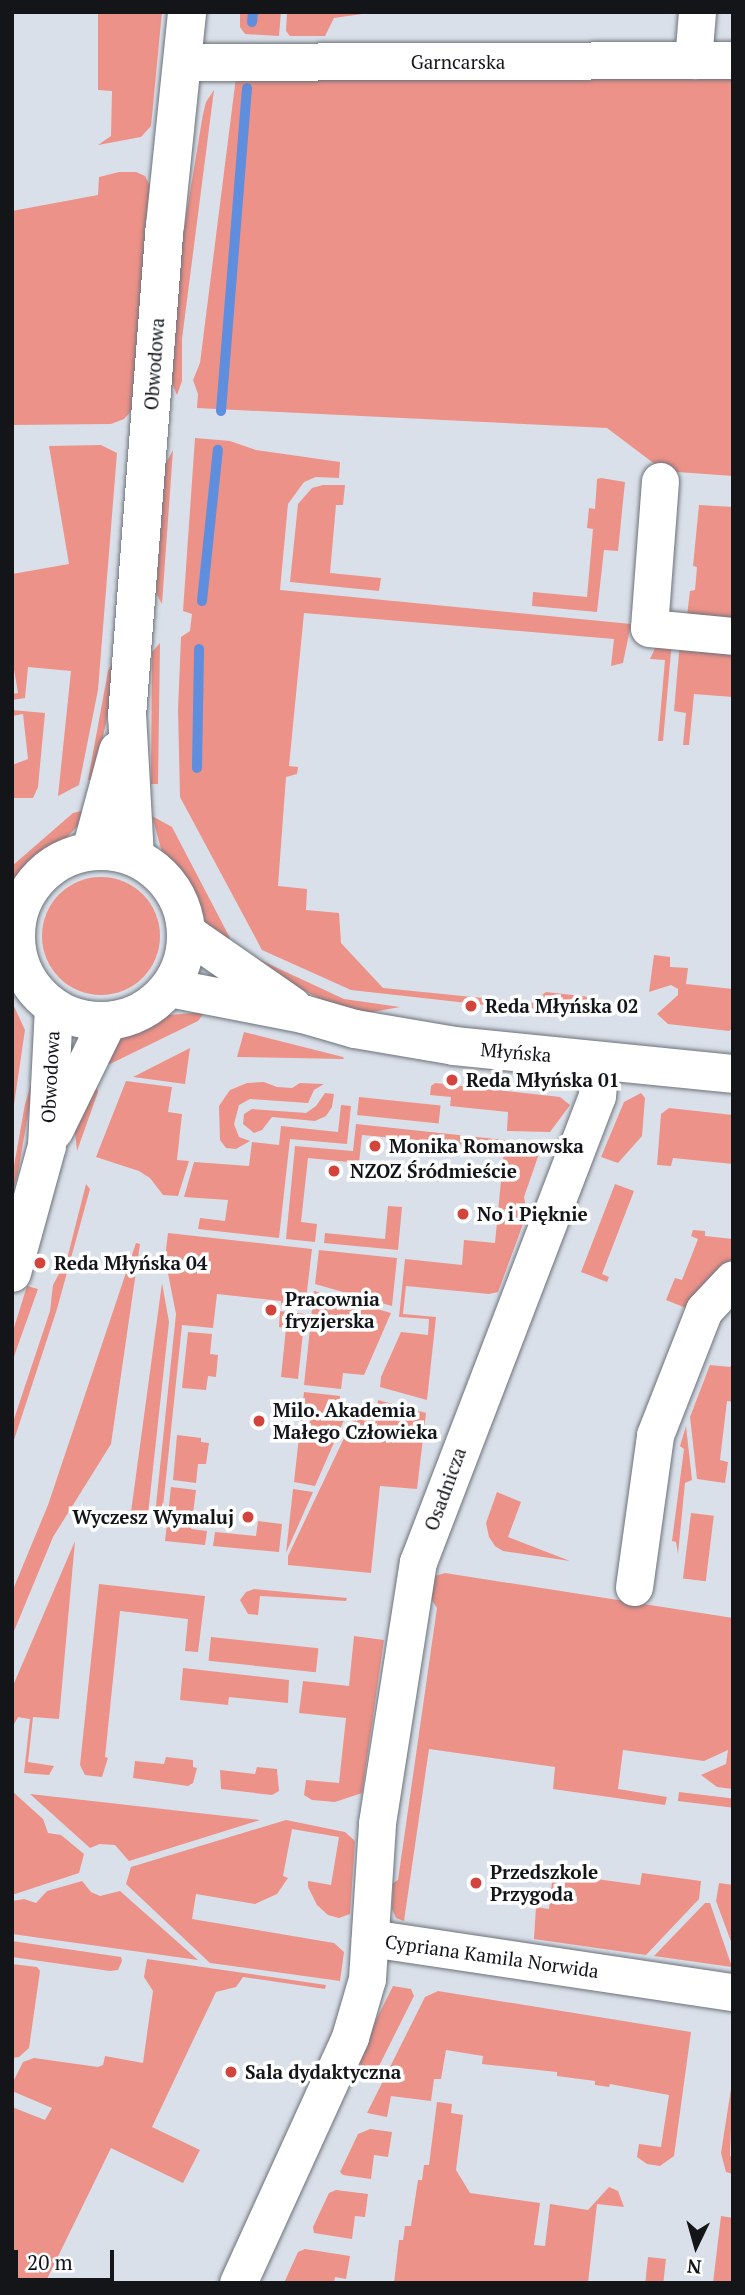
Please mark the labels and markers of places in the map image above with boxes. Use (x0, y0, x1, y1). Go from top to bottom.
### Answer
place label: Reda Młyńska 02 (485, 995, 639, 1017)
marker: Reda Młyńska 02 (463, 998, 479, 1014)
place label: Reda Młyńska 01 (466, 1069, 620, 1091)
marker: Reda Młyńska 01 (444, 1072, 460, 1088)
place label: Monika Romanowska (389, 1135, 584, 1157)
marker: Monika Romanowska (367, 1138, 383, 1154)
place label: NZOZ Śródmieście (350, 1160, 517, 1182)
marker: NZOZ Śródmieście (324, 1161, 344, 1181)
place label: No i Pięknie (477, 1203, 588, 1225)
marker: No i Pięknie (455, 1206, 471, 1222)
place label: Reda Młyńska 04 (54, 1252, 208, 1274)
marker: Reda Młyńska 04 (32, 1255, 48, 1271)
place label: Pracownia fryzjerska (285, 1288, 380, 1332)
marker: Pracownia fryzjerska (263, 1302, 279, 1318)
place label: Milo. Akademia Małego Człowieka (273, 1399, 438, 1443)
marker: Milo. Akademia Małego Człowieka (251, 1413, 267, 1429)
place label: Wyczesz Wymaluj (72, 1506, 234, 1528)
marker: Wyczesz Wymaluj (240, 1509, 256, 1525)
place label: Przedszkole Przygoda (490, 1861, 598, 1905)
marker: Przedszkole Przygoda (468, 1875, 484, 1891)
place label: Sala dydaktyczna (245, 2061, 401, 2083)
marker: Sala dydaktyczna (223, 2064, 239, 2080)

